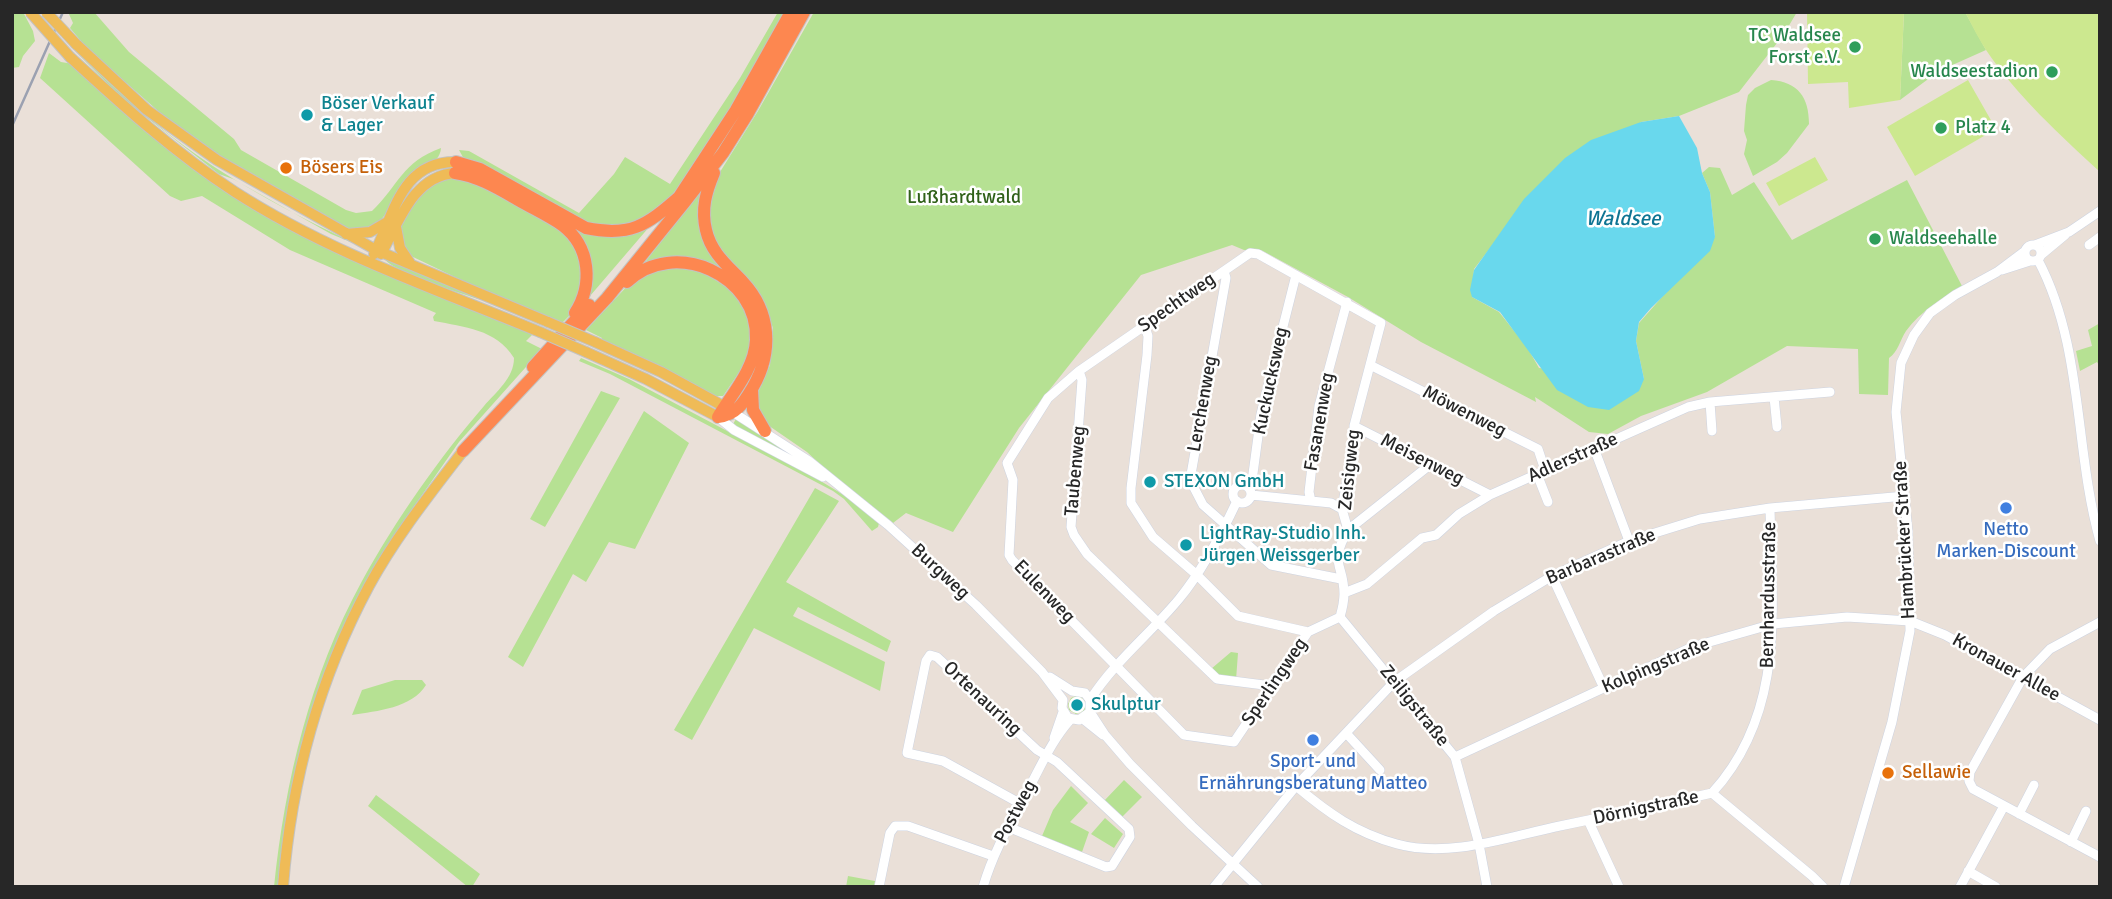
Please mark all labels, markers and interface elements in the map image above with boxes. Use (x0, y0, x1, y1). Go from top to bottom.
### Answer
place label: TC Waldsee Forst e.V. (1749, 25, 1841, 69)
marker: TC Waldsee Forst e.V. (1847, 39, 1863, 55)
place label: Waldseestadion (1910, 61, 2038, 83)
marker: Waldseestadion (2044, 64, 2060, 80)
place label: Böser Verkauf & Lager (321, 93, 434, 137)
marker: Böser Verkauf & Lager (299, 107, 315, 123)
place label: Platz 4 (1955, 117, 2011, 139)
marker: Platz 4 (1933, 120, 1949, 136)
place label: Bösers Eis (300, 157, 383, 179)
marker: Bösers Eis (278, 160, 294, 176)
park label: Lußhardtwald (907, 187, 1021, 209)
water label: Waldsee (1585, 206, 1661, 232)
place label: Waldseehalle (1889, 228, 1997, 250)
marker: Waldseehalle (1867, 231, 1883, 247)
street label: Spechtweg (1134, 268, 1220, 338)
street label: Kuckucksweg (1248, 325, 1294, 437)
street label: Lerchenweg (1183, 354, 1223, 454)
street label: Fasanenweg (1300, 371, 1340, 473)
street label: Möwenweg (1418, 381, 1510, 443)
street label: Taubenweg (1061, 425, 1091, 517)
street label: Zeisigweg (1334, 428, 1366, 512)
street label: Adlerstraße (1524, 428, 1622, 488)
street label: Meisenweg (1376, 429, 1468, 491)
street label: Hambrücker Straße (1889, 460, 1921, 620)
place label: STEXON GmbH (1164, 471, 1285, 493)
marker: STEXON GmbH (1142, 474, 1158, 490)
marker: Netto Marken-Discount (1998, 500, 2014, 516)
place label: Netto Marken-Discount (1936, 519, 2076, 563)
street label: Bernhardusstraße (1756, 521, 1782, 669)
place label: LightRay-Studio Inh. Jürgen Weissgerber (1200, 523, 1366, 567)
street label: Barbarastraße (1543, 524, 1659, 590)
marker: LightRay-Studio Inh. Jürgen Weissgerber (1178, 537, 1194, 553)
street label: Burgweg (906, 539, 974, 605)
street label: Eulenweg (1008, 556, 1080, 628)
street label: Kronauer Allee (1948, 629, 2064, 707)
street label: Kolpingstraße (1599, 633, 1713, 699)
street label: Sperlingweg (1237, 634, 1313, 730)
street label: Ortenauring (938, 657, 1026, 741)
street label: Zeiligstraße (1374, 661, 1454, 751)
place label: Skulptur (1091, 694, 1161, 716)
marker: Skulptur (1069, 697, 1085, 713)
marker: Sport- und Ernährungsberatung Matteo (1305, 732, 1321, 748)
place label: Sport- und Ernährungsberatung Matteo (1199, 751, 1427, 795)
place label: Sellawie (1902, 762, 1971, 784)
marker: Sellawie (1880, 765, 1896, 781)
street label: Postweg (990, 777, 1042, 847)
street label: Dörnigstraße (1591, 786, 1701, 830)

